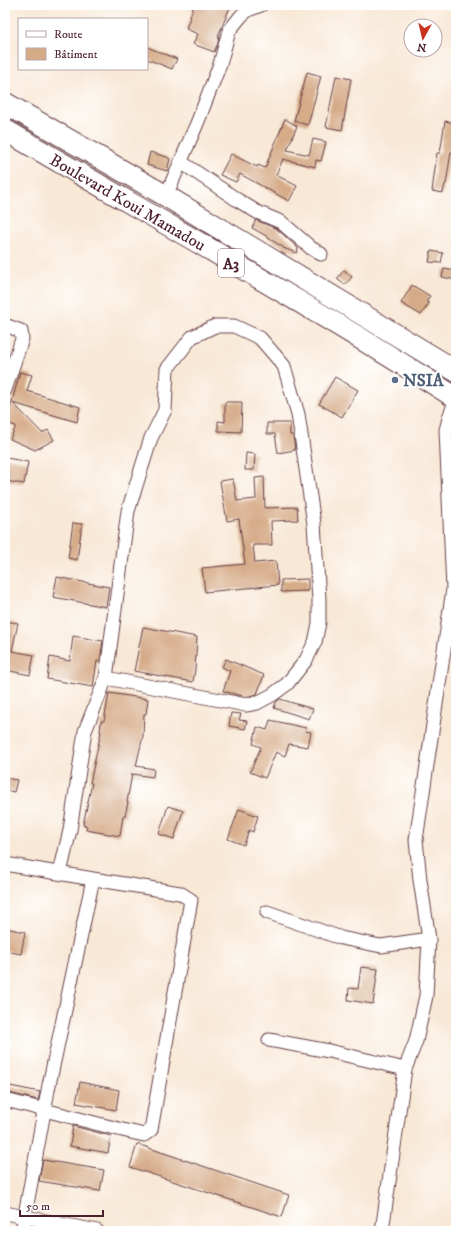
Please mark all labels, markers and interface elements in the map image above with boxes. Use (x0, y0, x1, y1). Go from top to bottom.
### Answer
legend (18, 18, 148, 70)
north arrow (403, 18, 443, 58)
text: Route (54, 27, 82, 42)
text: N (416, 39, 427, 54)
text: Bâtiment (54, 47, 98, 62)
street label: Boulevard Koui Mamadou (46, 149, 209, 256)
road number: A3 (218, 249, 244, 277)
place label: NSIA (403, 370, 445, 392)
marker: NSIA (390, 375, 400, 385)
scale bar (20, 1192, 103, 1218)
text: 50 m (26, 1199, 50, 1214)

